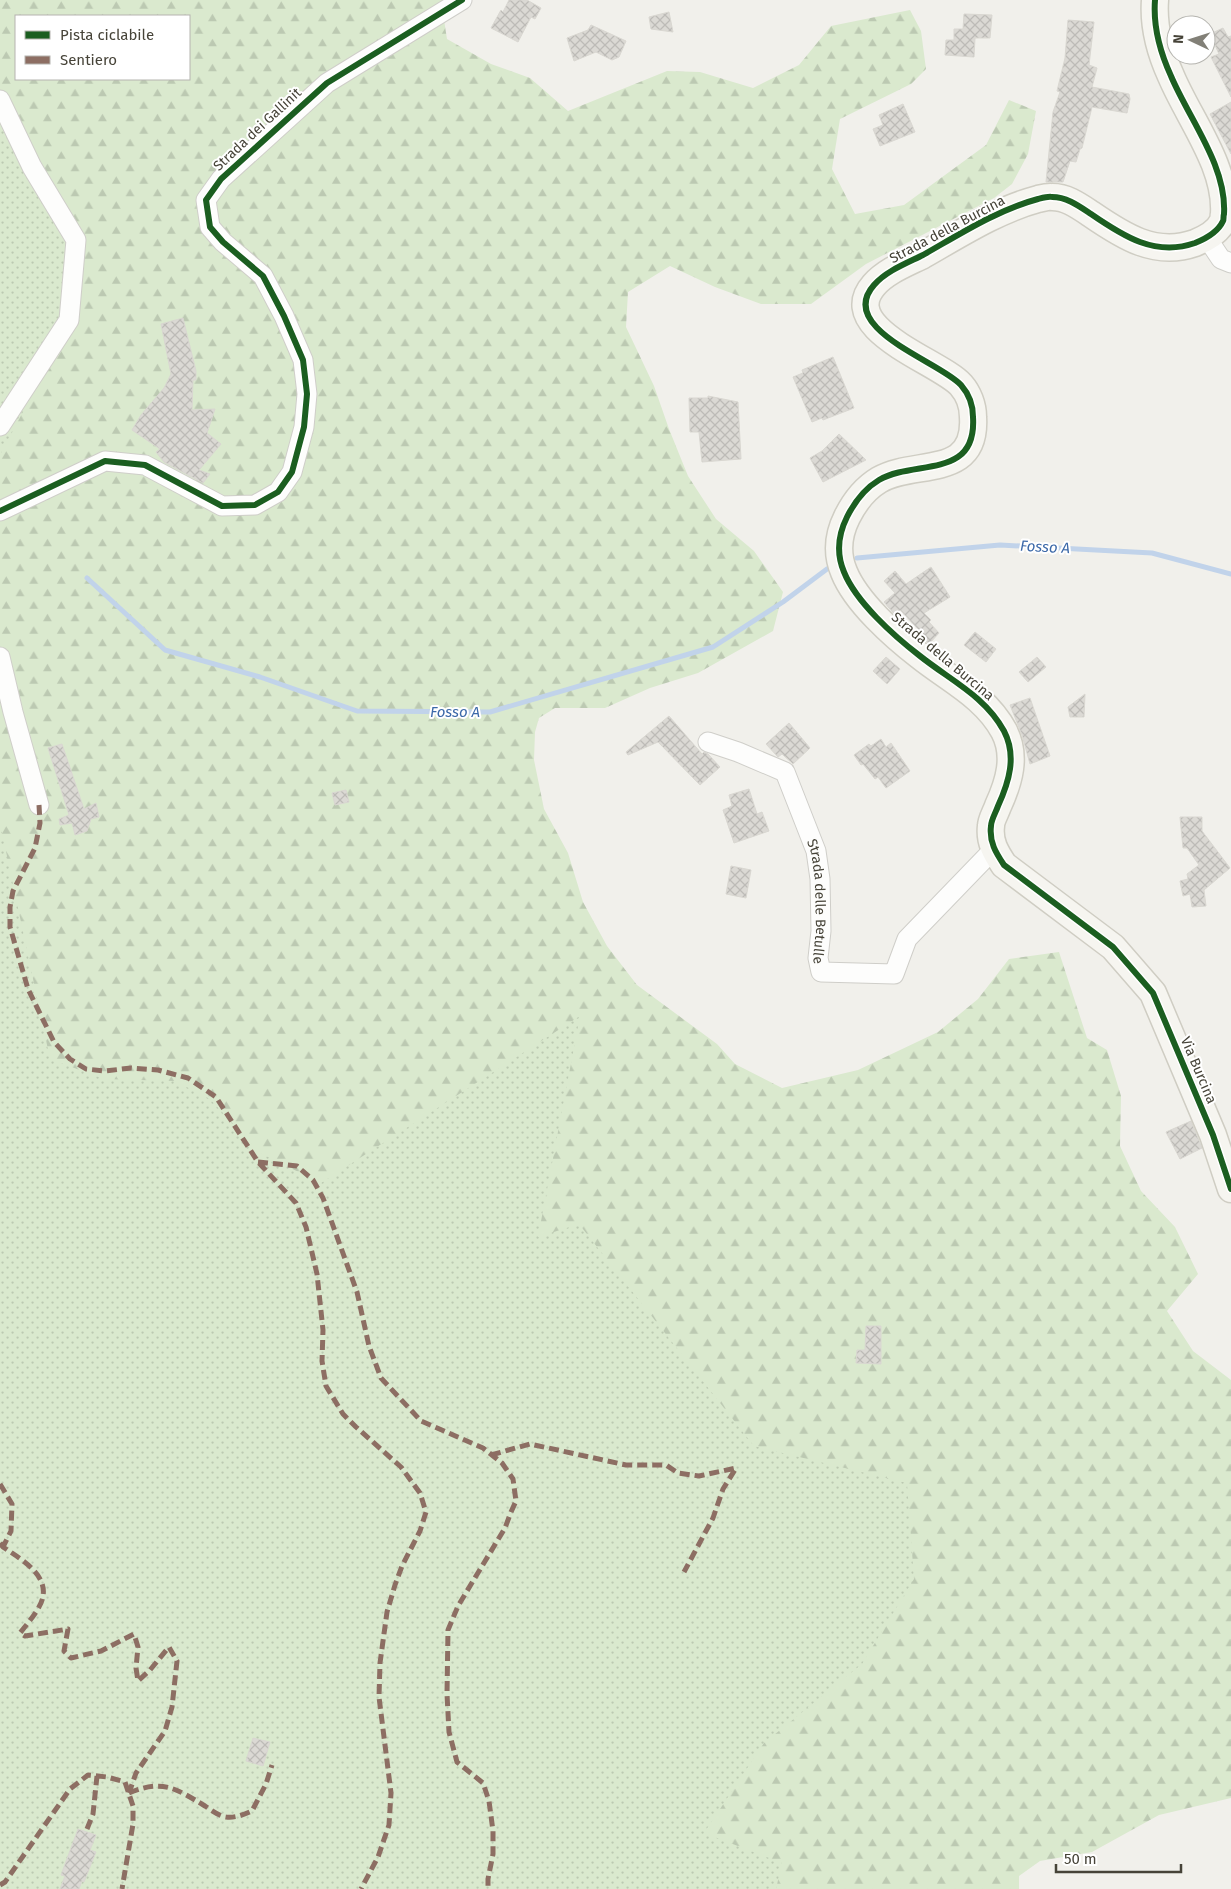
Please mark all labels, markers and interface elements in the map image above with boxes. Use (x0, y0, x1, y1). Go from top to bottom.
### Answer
legend (15, 15, 190, 80)
north arrow (1166, 15, 1216, 65)
text: Pista ciclabile (60, 26, 154, 44)
text: N (1170, 34, 1187, 44)
text: Sentiero (60, 51, 117, 69)
street label: Strada dei Gallinit (210, 84, 306, 175)
street label: Strada della Burcina (887, 192, 1008, 267)
water label: Fosso A (1019, 537, 1071, 557)
street label: Strada della Burcina (888, 609, 997, 704)
water label: Fosso A (430, 703, 480, 721)
street label: Strada delle Betulle (803, 837, 829, 966)
street label: Via Burcina (1177, 1034, 1220, 1106)
scale bar (1056, 1842, 1181, 1874)
text: 50 m (1064, 1850, 1097, 1868)

